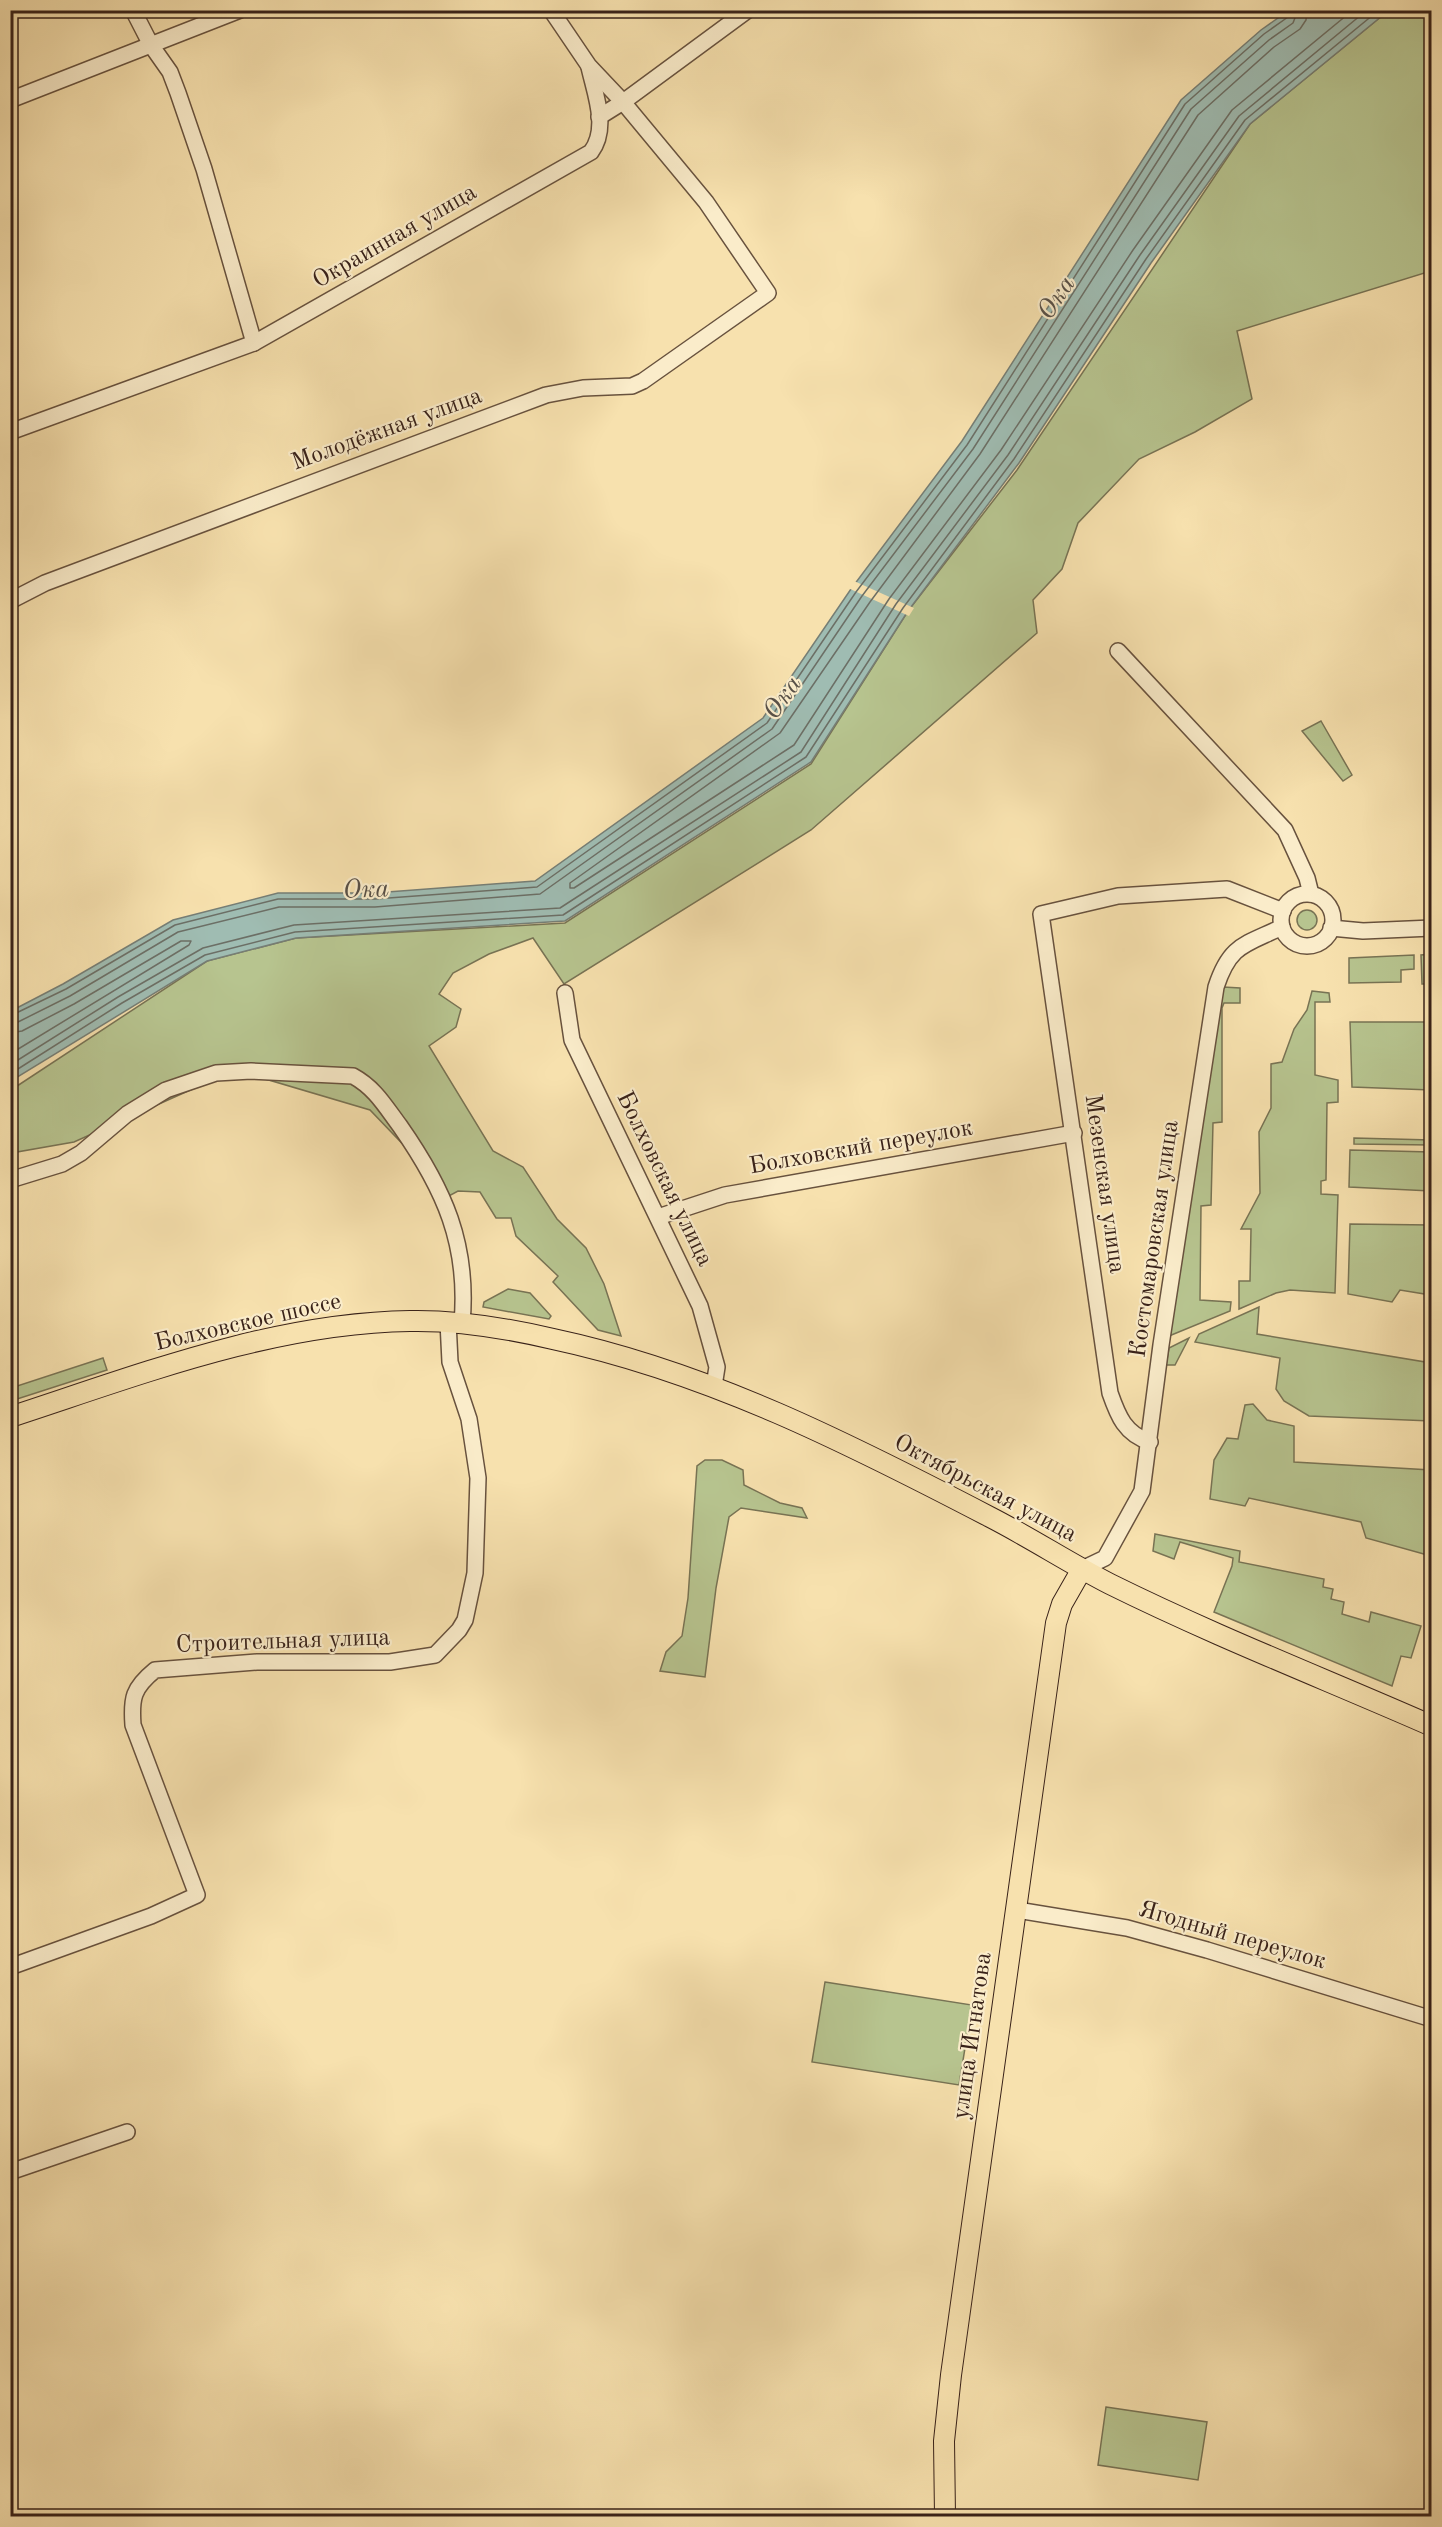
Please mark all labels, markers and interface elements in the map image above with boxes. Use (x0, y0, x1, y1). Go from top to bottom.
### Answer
street label: Окраинная улица (309, 180, 481, 294)
water label: Ока (1033, 271, 1081, 325)
street label: Молодёжная улица (288, 384, 486, 476)
water label: Ока (759, 671, 807, 725)
water label: Ока (342, 876, 390, 904)
street label: Болховская улица (611, 1088, 717, 1270)
street label: Мезенская улица (1080, 1093, 1128, 1275)
street label: Болховский переулок (747, 1117, 975, 1179)
street label: Костомаровская улица (1126, 1119, 1184, 1359)
street label: Болховское шоссе (152, 1290, 344, 1356)
street label: Октябрьская улица (890, 1431, 1080, 1547)
street label: Строительная улица (175, 1626, 391, 1658)
street label: Ягодный переулок (1135, 1898, 1329, 1974)
street label: улица Игнатова (949, 1951, 997, 2121)

